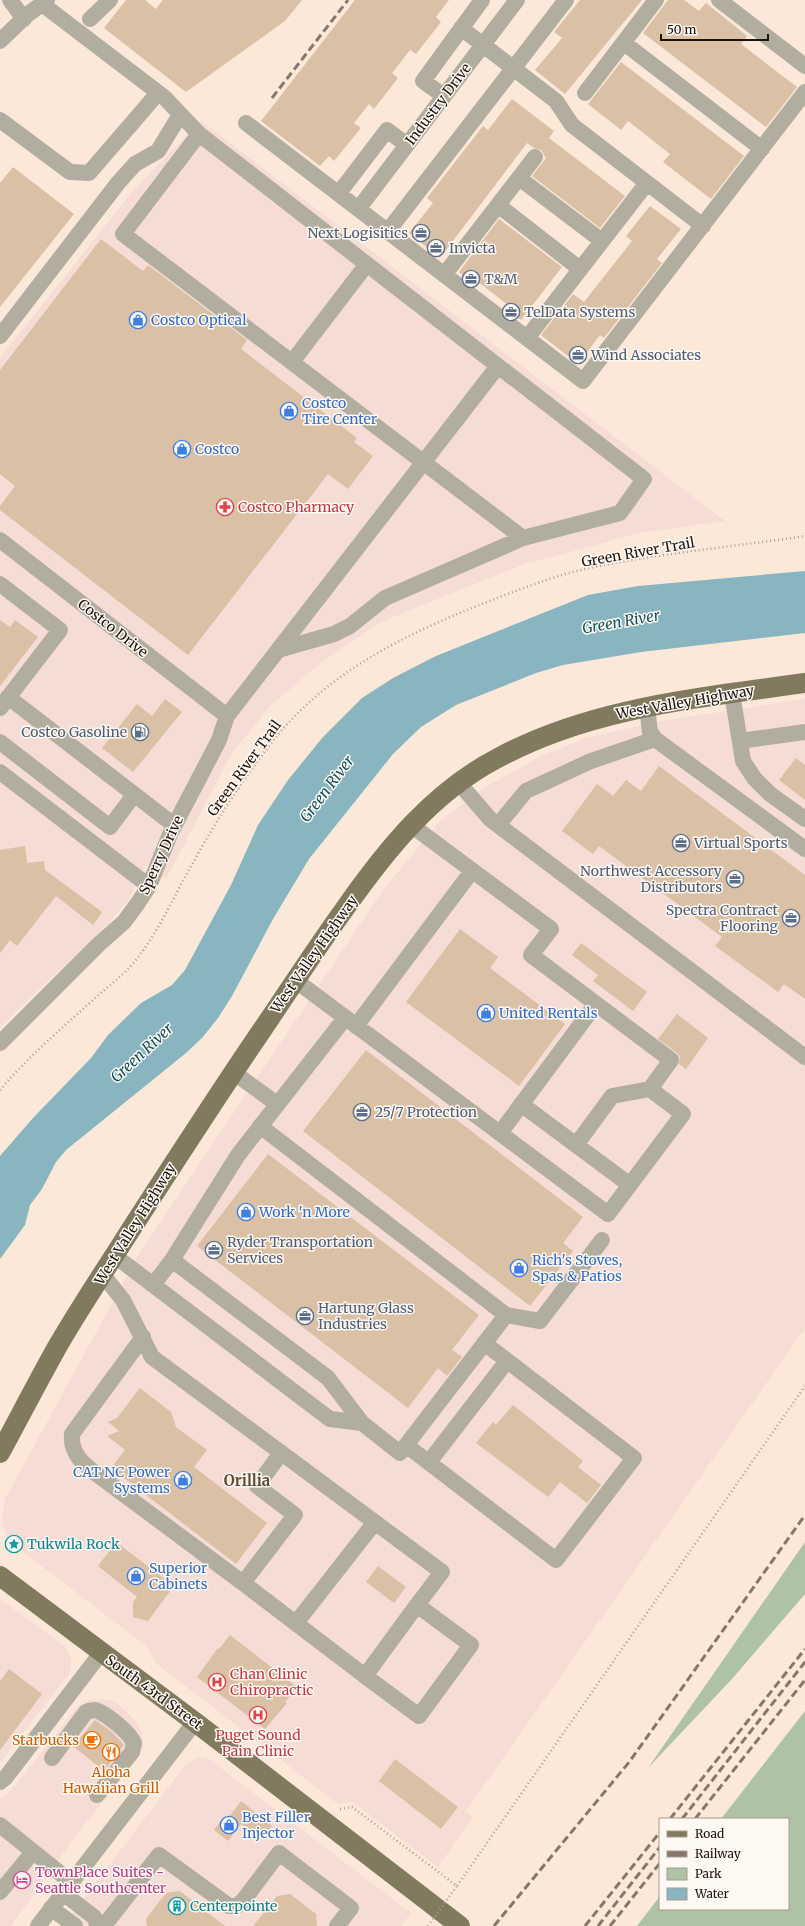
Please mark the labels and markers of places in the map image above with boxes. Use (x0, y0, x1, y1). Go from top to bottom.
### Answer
office icon: Next Logisitics (411, 223, 431, 243)
place label: Next Logisitics (308, 224, 408, 242)
office icon: Invicta (426, 238, 446, 258)
place label: Invicta (449, 239, 496, 257)
office icon: T&M (461, 269, 481, 289)
place label: T&M (484, 270, 518, 288)
office icon: TelData Systems (501, 302, 521, 322)
place label: TelData Systems (524, 303, 635, 321)
shop icon: Costco Optical (128, 310, 148, 330)
place label: Costco Optical (151, 311, 247, 329)
office icon: Wind Associates (568, 345, 588, 365)
place label: Wind Associates (590, 346, 701, 364)
place label: Costco Tire Center (302, 394, 377, 428)
shop icon: Costco Tire Center (279, 401, 299, 421)
shop icon: Costco (172, 439, 192, 459)
place label: Costco (195, 440, 239, 458)
pharmacy icon: Costco Pharmacy (215, 497, 235, 517)
place label: Costco Pharmacy (238, 498, 355, 516)
fuel station icon: Costco Gasoline (130, 722, 150, 742)
place label: Costco Gasoline (21, 723, 127, 741)
office icon: Virtual Sports (671, 833, 691, 853)
place label: Virtual Sports (693, 834, 788, 852)
place label: Northwest Accessory Distributors (580, 862, 723, 896)
office icon: Northwest Accessory Distributors (725, 869, 745, 889)
place label: Spectra Contract Flooring (666, 901, 779, 935)
office icon: Spectra Contract Flooring (781, 908, 801, 928)
shop icon: United Rentals (476, 1003, 496, 1023)
place label: United Rentals (499, 1004, 598, 1022)
office icon: 25/7 Protection (352, 1102, 372, 1122)
place label: 25/7 Protection (375, 1103, 477, 1121)
shop icon: Work 'n More (236, 1202, 256, 1222)
place label: Work 'n More (258, 1203, 350, 1221)
place label: Ryder Transportation Services (227, 1233, 373, 1267)
office icon: Ryder Transportation Services (204, 1240, 224, 1260)
place label: Rich's Stoves, Spas & Patios (532, 1251, 622, 1285)
shop icon: Rich's Stoves, Spas & Patios (509, 1258, 529, 1278)
place label: Hartung Glass Industries (318, 1299, 414, 1333)
office icon: Hartung Glass Industries (295, 1306, 315, 1326)
place label: CAT NC Power Systems (73, 1463, 170, 1497)
shop icon: CAT NC Power Systems (173, 1470, 193, 1490)
place icon: Tukwila Rock (4, 1534, 24, 1554)
place label: Tukwila Rock (27, 1535, 120, 1553)
place label: Superior Cabinets (149, 1559, 208, 1593)
shop icon: Superior Cabinets (126, 1566, 146, 1586)
place label: Chan Clinic Chiropractic (230, 1665, 313, 1699)
hospital icon: Chan Clinic Chiropractic (207, 1672, 227, 1692)
hospital icon: Puget Sound Pain Clinic (248, 1705, 268, 1725)
place label: Puget Sound Pain Clinic (215, 1726, 301, 1760)
cafe icon: Starbucks (82, 1730, 102, 1750)
place label: Starbucks (12, 1731, 79, 1749)
restaurant icon: Aloha Hawaiian Grill (101, 1742, 121, 1762)
place label: Aloha Hawaiian Grill (63, 1763, 160, 1797)
place label: Best Filler Injector (242, 1808, 310, 1842)
shop icon: Best Filler Injector (219, 1815, 239, 1835)
place label: TownPlace Suites - Seattle Southcenter (35, 1863, 166, 1897)
hotel icon: TownPlace Suites - Seattle Southcenter (12, 1870, 32, 1890)
building icon: Centerpointe (167, 1896, 187, 1916)
place label: Centerpointe (190, 1897, 277, 1915)

